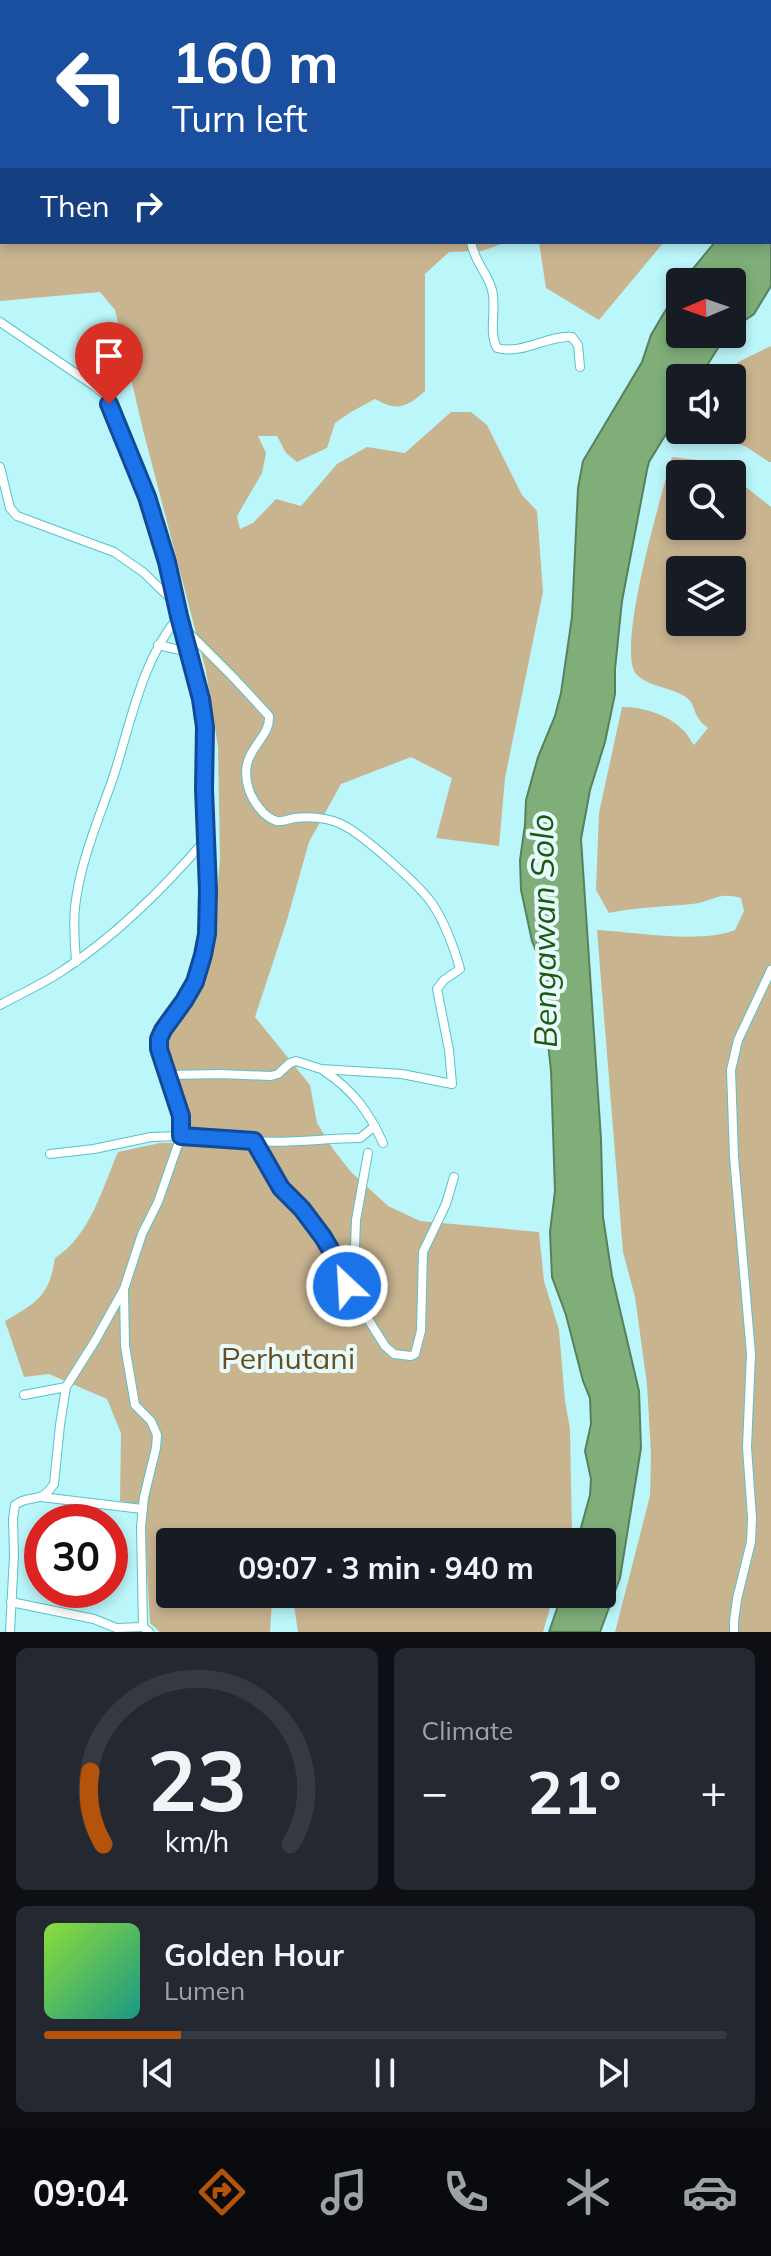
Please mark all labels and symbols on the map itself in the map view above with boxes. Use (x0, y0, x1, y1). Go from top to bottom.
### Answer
north arrow (666, 268, 746, 348)
pin (75, 322, 143, 404)
water label: Bengawan Solo (521, 814, 565, 1048)
position arrow (305, 1244, 389, 1328)
park label: Perhutani (221, 1339, 355, 1377)
speed limit sign: 30 (24, 1504, 128, 1608)

